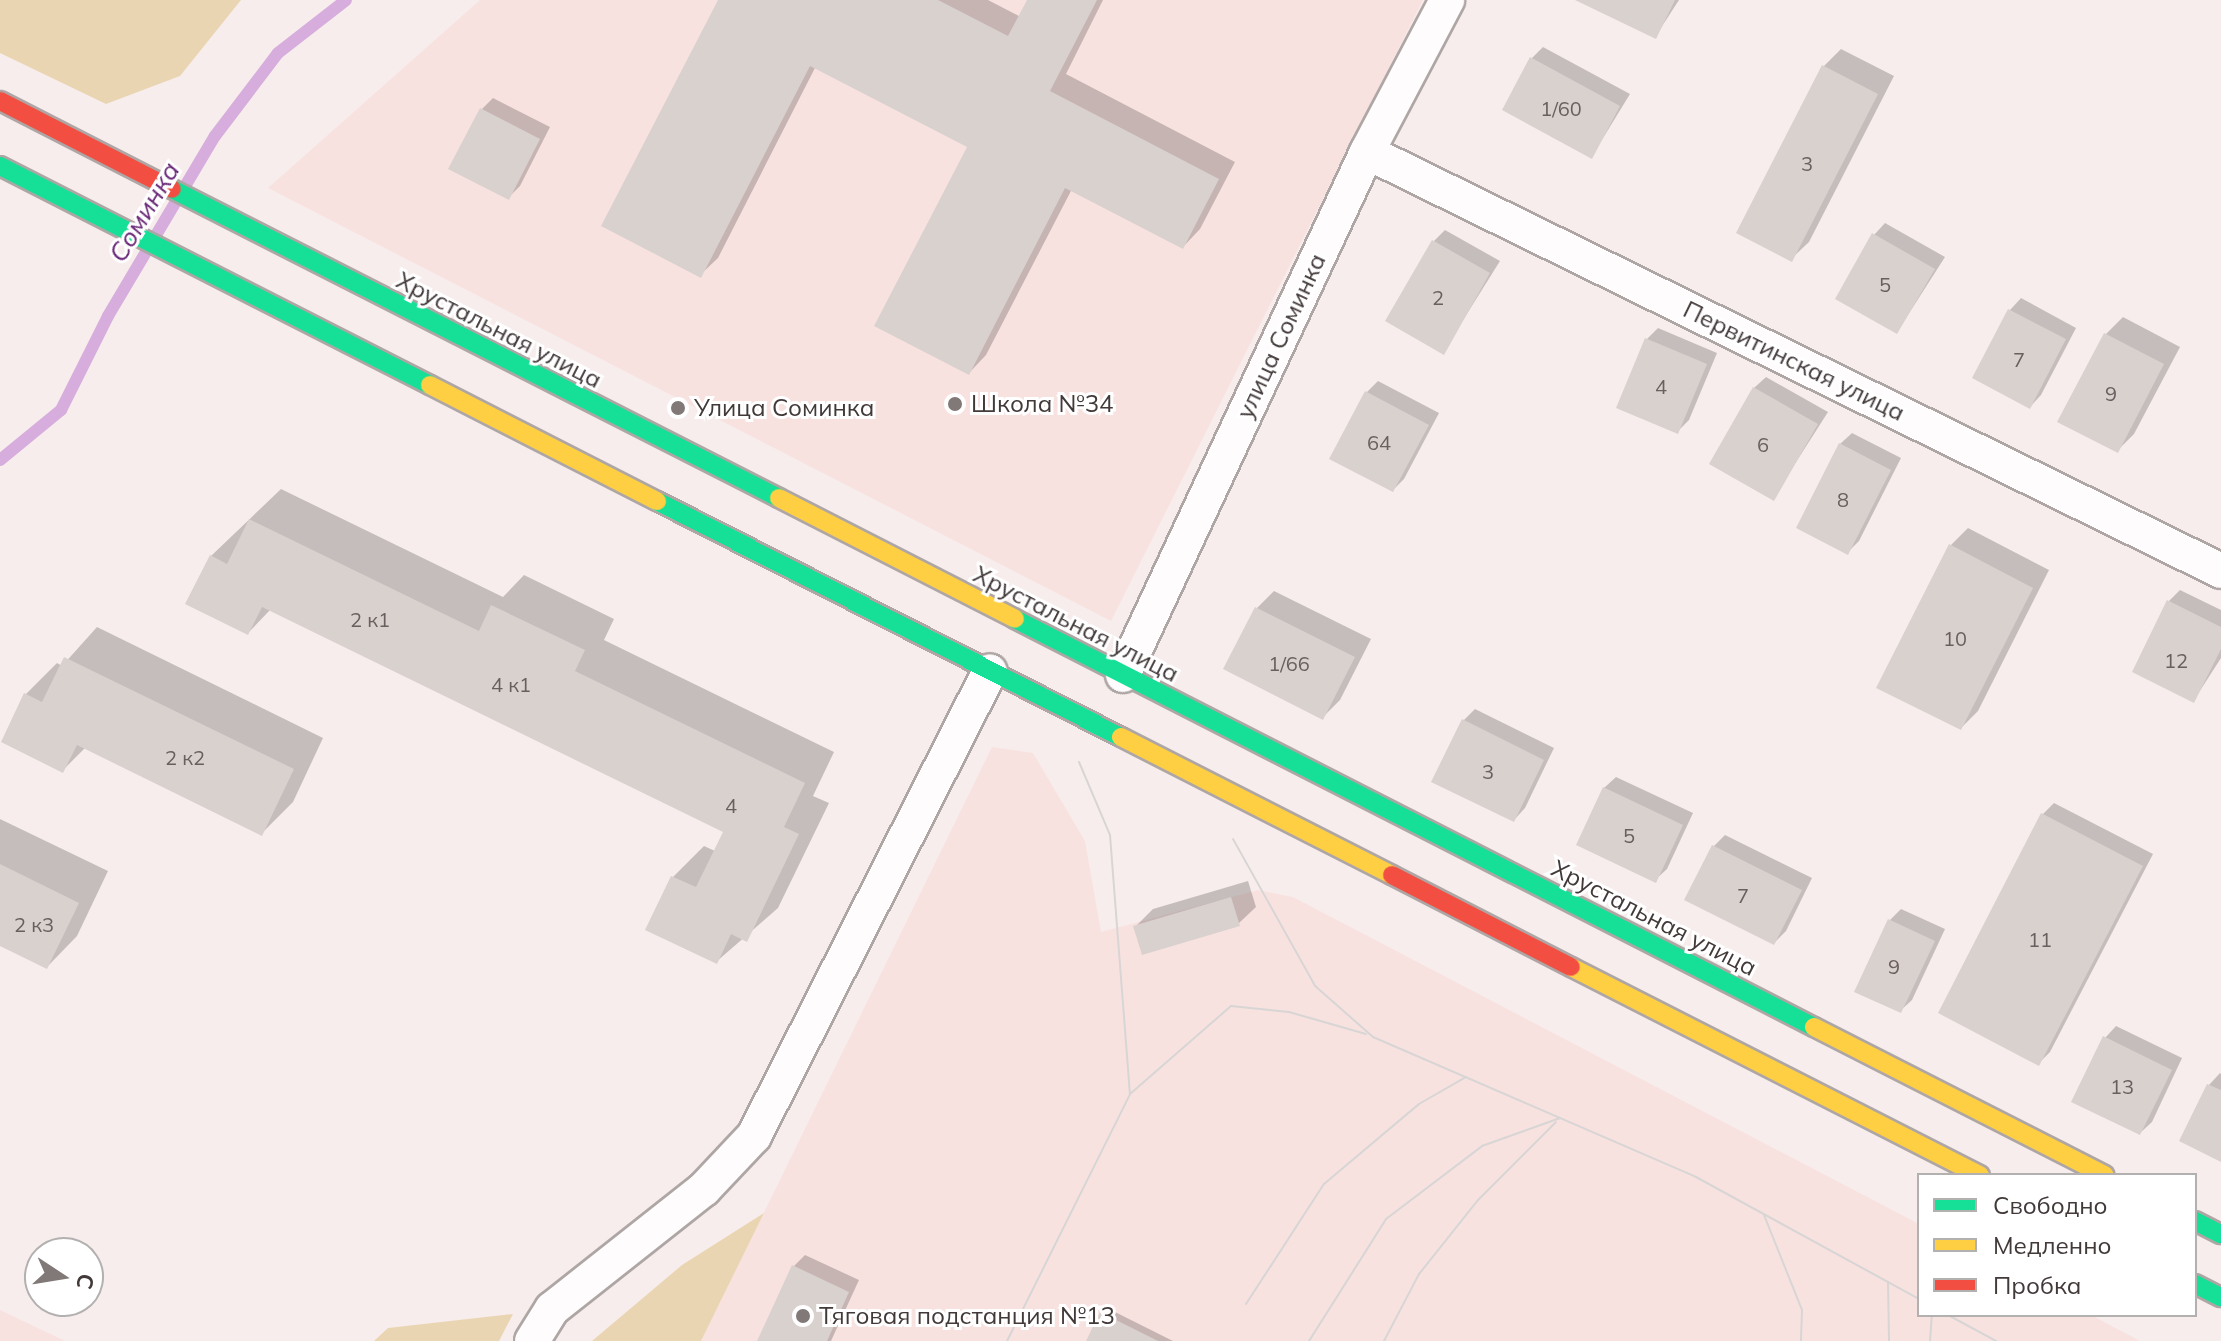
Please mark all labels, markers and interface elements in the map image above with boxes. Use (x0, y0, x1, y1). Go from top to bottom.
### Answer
house number: 1/60 (1540, 96, 1582, 120)
house number: 3 (1801, 151, 1813, 175)
water label: Соминка (102, 156, 186, 268)
street label: улица Соминка (1230, 249, 1332, 423)
street label: Хрустальная улица (392, 266, 606, 394)
house number: 5 (1879, 272, 1891, 296)
house number: 2 (1432, 285, 1444, 309)
street label: Первитинская улица (1679, 295, 1909, 427)
house number: 7 (2013, 347, 2025, 371)
house number: 4 (1655, 374, 1667, 398)
house number: 9 (2105, 381, 2117, 405)
place label: Школа №34 (971, 390, 1113, 418)
place label: Улица Соминка (694, 394, 874, 422)
marker: Школа №34 (946, 395, 964, 413)
marker: Улица Соминка (669, 399, 687, 417)
house number: 64 (1367, 430, 1391, 454)
house number: 6 (1757, 432, 1769, 456)
house number: 8 (1837, 487, 1849, 511)
street label: Хрустальная улица (969, 560, 1183, 688)
house number: 2 к1 (350, 607, 390, 631)
house number: 10 (1943, 626, 1967, 650)
house number: 12 (2164, 648, 2188, 672)
house number: 1/66 (1268, 651, 1310, 675)
house number: 4 к1 (491, 672, 531, 696)
house number: 2 к2 (165, 745, 205, 769)
house number: 3 (1482, 759, 1494, 783)
house number: 4 (725, 793, 737, 817)
house number: 5 (1623, 823, 1635, 847)
street label: Хрустальная улица (1547, 854, 1761, 982)
house number: 7 (1737, 883, 1749, 907)
house number: 2 к3 (14, 912, 54, 936)
house number: 11 (2028, 927, 2052, 951)
house number: 9 (1888, 954, 1900, 978)
house number: 13 (2110, 1074, 2134, 1098)
legend (1917, 1173, 2197, 1317)
text: Свободно (1993, 1190, 2108, 1220)
text: Медленно (1993, 1230, 2112, 1260)
north arrow (24, 1237, 104, 1317)
text: Пробка (1993, 1270, 2081, 1300)
text: С (70, 1271, 101, 1292)
place label: Тяговая подстанция №13 (819, 1302, 1115, 1330)
marker: Тяговая подстанция №13 (794, 1307, 812, 1325)

